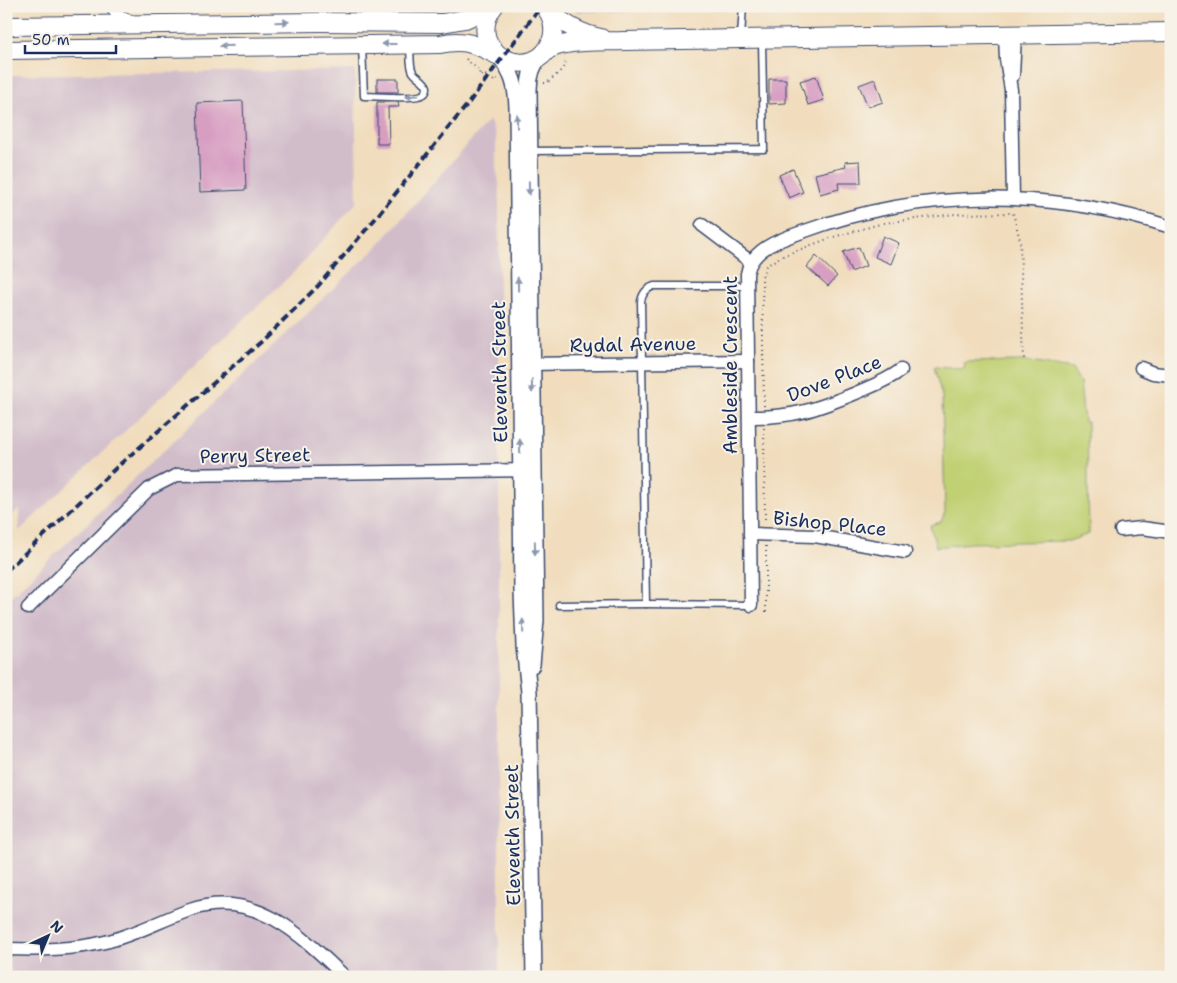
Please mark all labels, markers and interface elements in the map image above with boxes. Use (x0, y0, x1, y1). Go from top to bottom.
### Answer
one-way arrow (275, 18, 291, 26)
scale bar (25, 22, 116, 54)
text: 50 m (32, 30, 70, 50)
one-way arrow (381, 40, 397, 48)
one-way arrow (218, 42, 234, 50)
one-way arrow (403, 92, 419, 100)
one-way arrow (513, 113, 521, 129)
one-way arrow (525, 180, 533, 196)
one-way arrow (514, 275, 522, 291)
street label: Ambleside Crescent (718, 276, 743, 454)
street label: Eleventh Street (486, 301, 513, 443)
street label: Rydal Avenue (569, 331, 697, 358)
street label: Dove Place (783, 349, 885, 408)
one-way arrow (528, 378, 536, 394)
one-way arrow (516, 438, 524, 454)
street label: Perry Street (199, 442, 311, 469)
street label: Bishop Place (772, 505, 888, 542)
one-way arrow (531, 540, 539, 556)
one-way arrow (519, 618, 527, 634)
street label: Eleventh Street (499, 764, 526, 906)
north arrow (22, 910, 72, 960)
text: N (47, 916, 67, 937)

